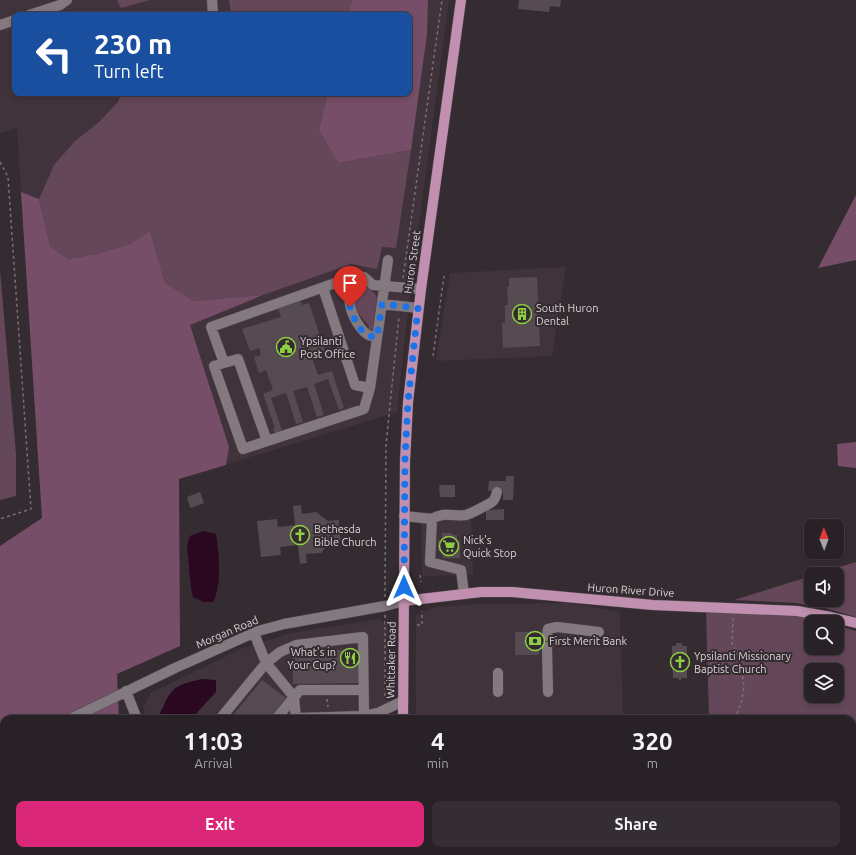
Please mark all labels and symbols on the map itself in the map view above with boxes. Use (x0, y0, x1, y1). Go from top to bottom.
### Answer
street label: Huron Street (402, 229, 422, 295)
pin (333, 266, 367, 307)
place label: South Huron Dental (536, 302, 598, 327)
building icon: South Huron Dental (511, 303, 533, 325)
place label: Ypsilanti Post Office (300, 335, 355, 360)
public building icon: Ypsilanti Post Office (275, 336, 297, 358)
north arrow (804, 519, 844, 559)
place label: Bethesda Bible Church (314, 523, 376, 548)
church icon: Bethesda Bible Church (289, 524, 311, 546)
place label: Nick's Quick Stop (463, 534, 517, 559)
supermarket icon: Nick's Quick Stop (438, 535, 460, 557)
position arrow (383, 566, 425, 608)
street label: Huron River Drive (587, 581, 675, 599)
street label: Morgan Road (194, 614, 260, 650)
street label: Whittaker Road (384, 621, 398, 699)
bank icon: First Merit Bank (524, 630, 546, 652)
place label: First Merit Bank (549, 635, 627, 647)
place label: What's in Your Cup? (287, 646, 336, 671)
restaurant icon: What's in Your Cup? (339, 647, 361, 669)
place label: Ypsilanti Missionary Baptist Church (694, 650, 792, 675)
church icon: Ypsilanti Missionary Baptist Church (669, 651, 691, 673)

